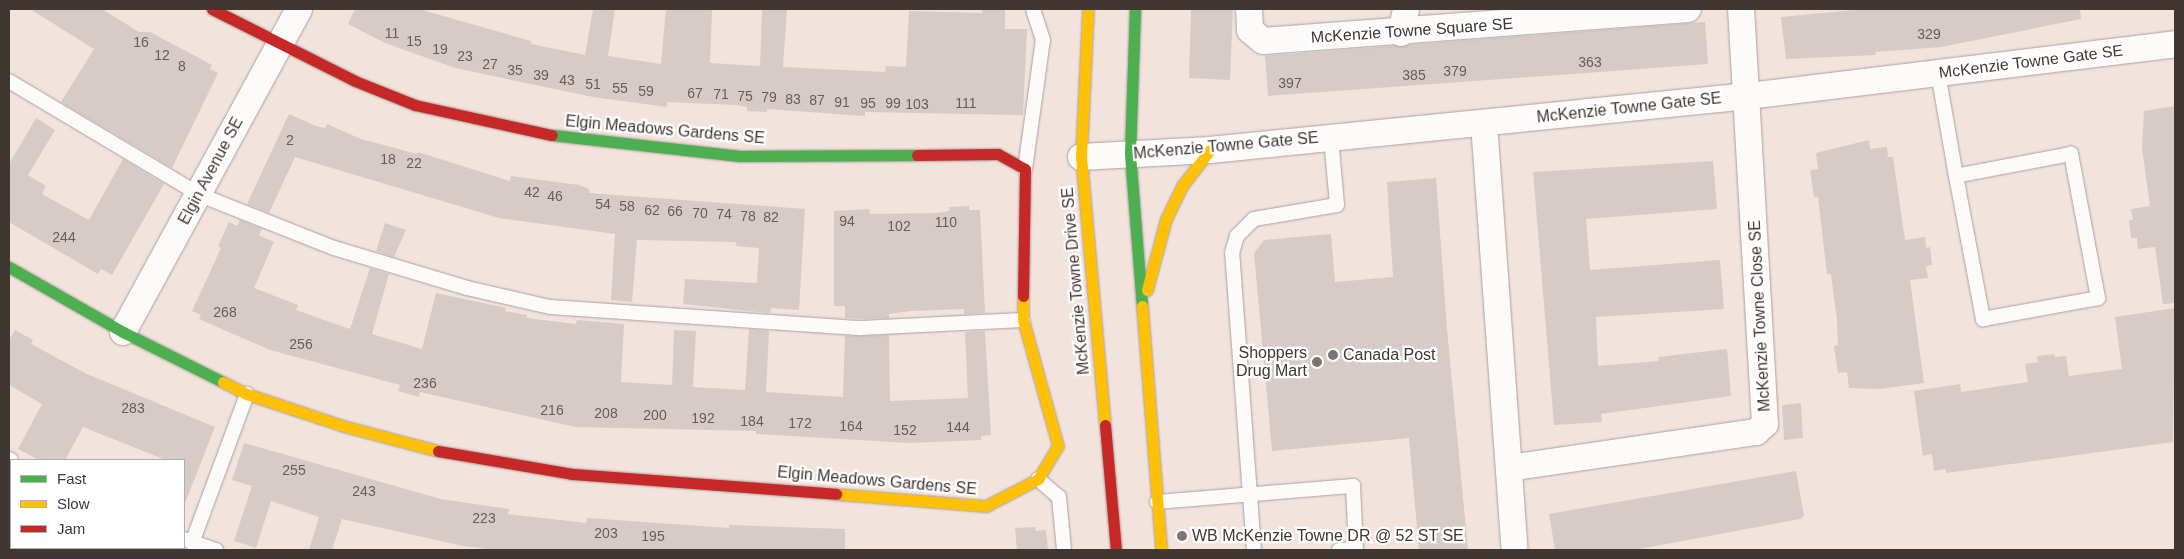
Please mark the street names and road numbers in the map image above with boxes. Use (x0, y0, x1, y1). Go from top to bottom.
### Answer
street label: McKenzie Towne Square SE (1310, 14, 1514, 48)
street label: McKenzie Towne Gate SE (1938, 41, 2124, 83)
street label: McKenzie Towne Gate SE (1536, 89, 1722, 127)
street label: Elgin Meadows Gardens SE (564, 112, 766, 148)
street label: Elgin Avenue SE (174, 114, 248, 228)
street label: McKenzie Towne Gate SE (1133, 128, 1319, 164)
street label: McKenzie Towne Drive SE (1058, 186, 1094, 376)
street label: McKenzie Towne Close SE (1745, 220, 1775, 412)
street label: Elgin Meadows Gardens SE (776, 463, 978, 499)

